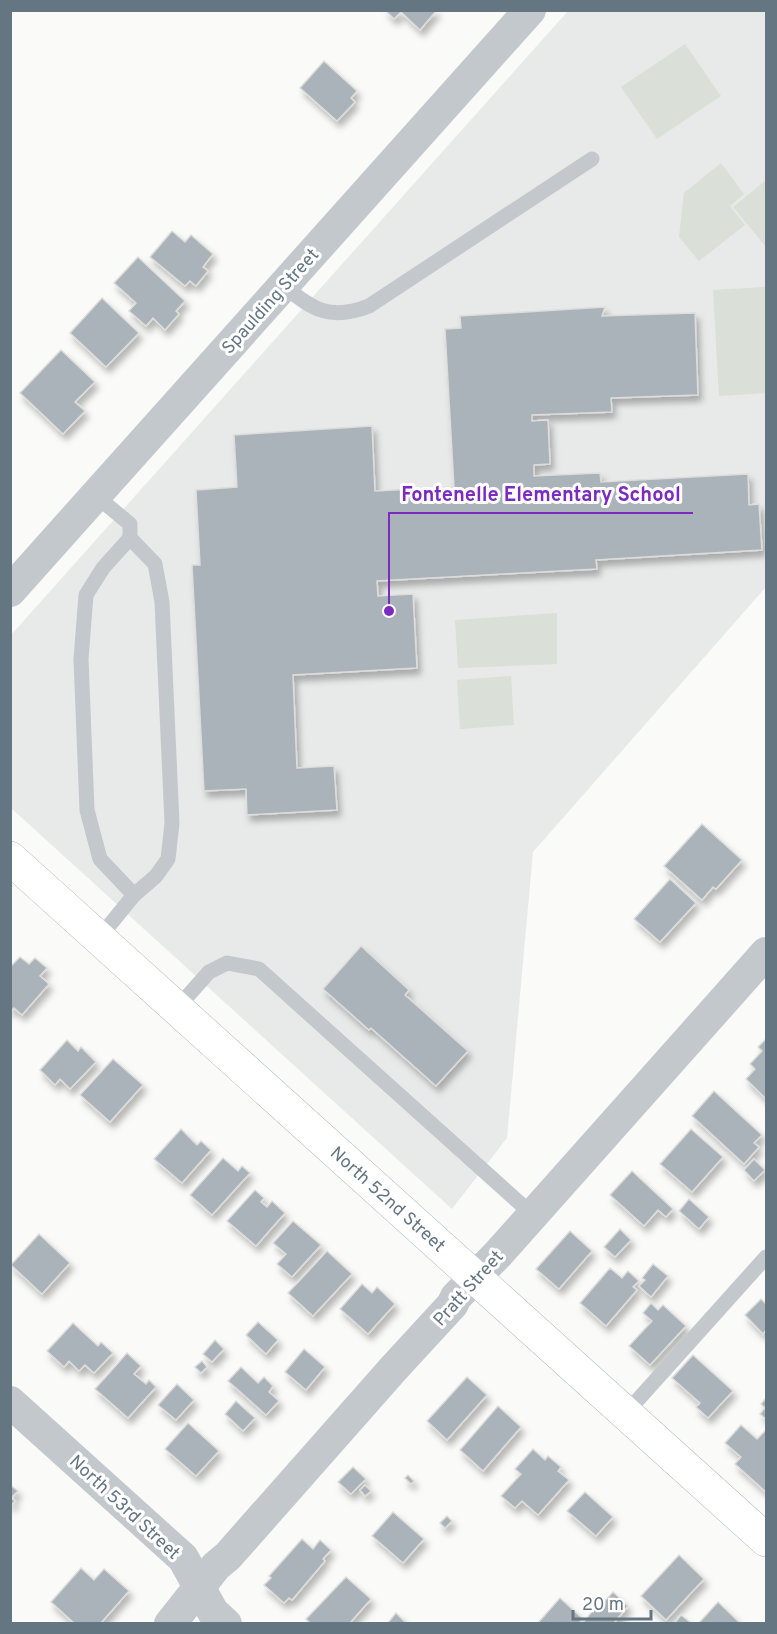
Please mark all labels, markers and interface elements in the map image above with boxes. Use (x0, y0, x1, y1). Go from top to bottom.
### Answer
street label: Spaulding Street (218, 244, 325, 360)
callout: Fontenelle Elementary School (389, 475, 693, 513)
text: Fontenelle Elementary School (401, 483, 681, 509)
street label: North 52nd Street (325, 1142, 449, 1258)
street label: Pratt Street (429, 1246, 509, 1332)
street label: North 53rd Street (64, 1451, 184, 1565)
scale bar (573, 1583, 651, 1621)
text: 20 m (582, 1594, 624, 1617)

